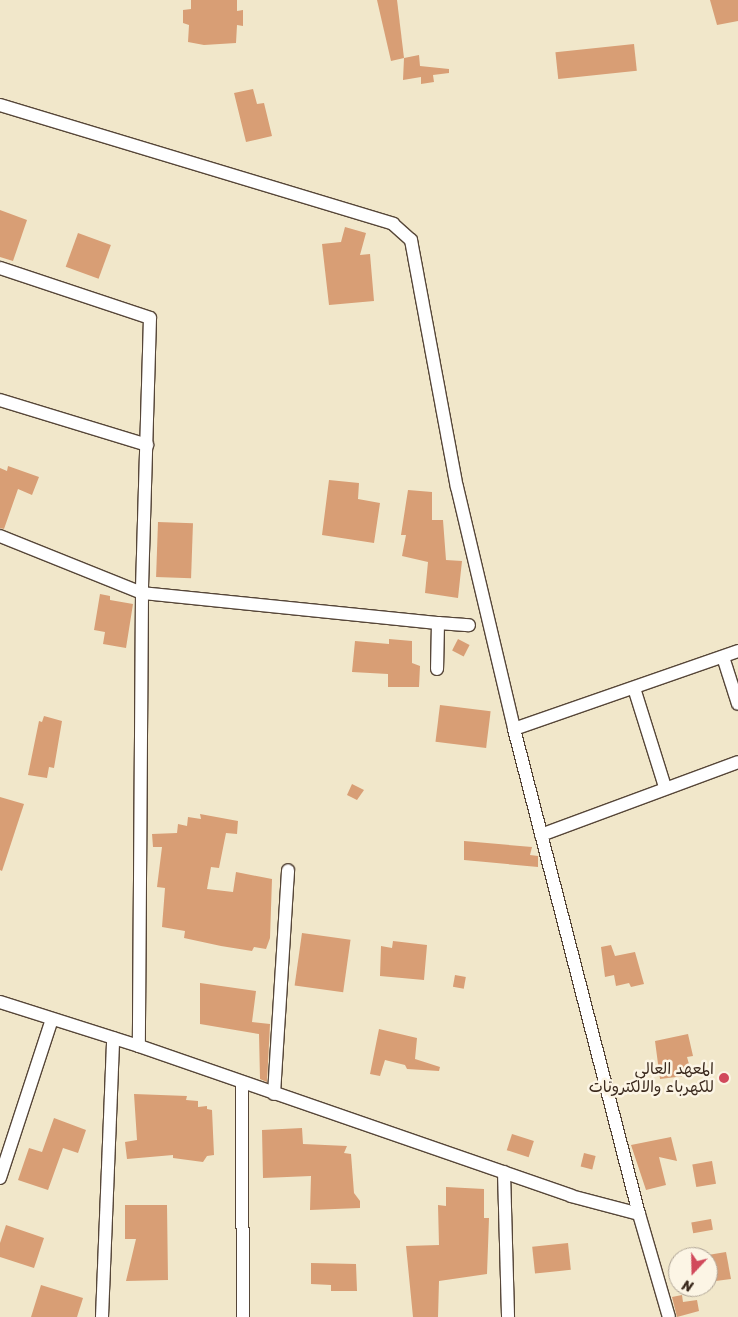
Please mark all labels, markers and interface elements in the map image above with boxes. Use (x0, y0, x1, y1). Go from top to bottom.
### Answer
place label: المعهد العالي للكهرباء والالكترونات (589, 1059, 714, 1097)
marker: المعهد العالي للكهرباء والالكترونات (718, 1072, 730, 1084)
north arrow (668, 1247, 718, 1297)
text: N (679, 1272, 697, 1299)

